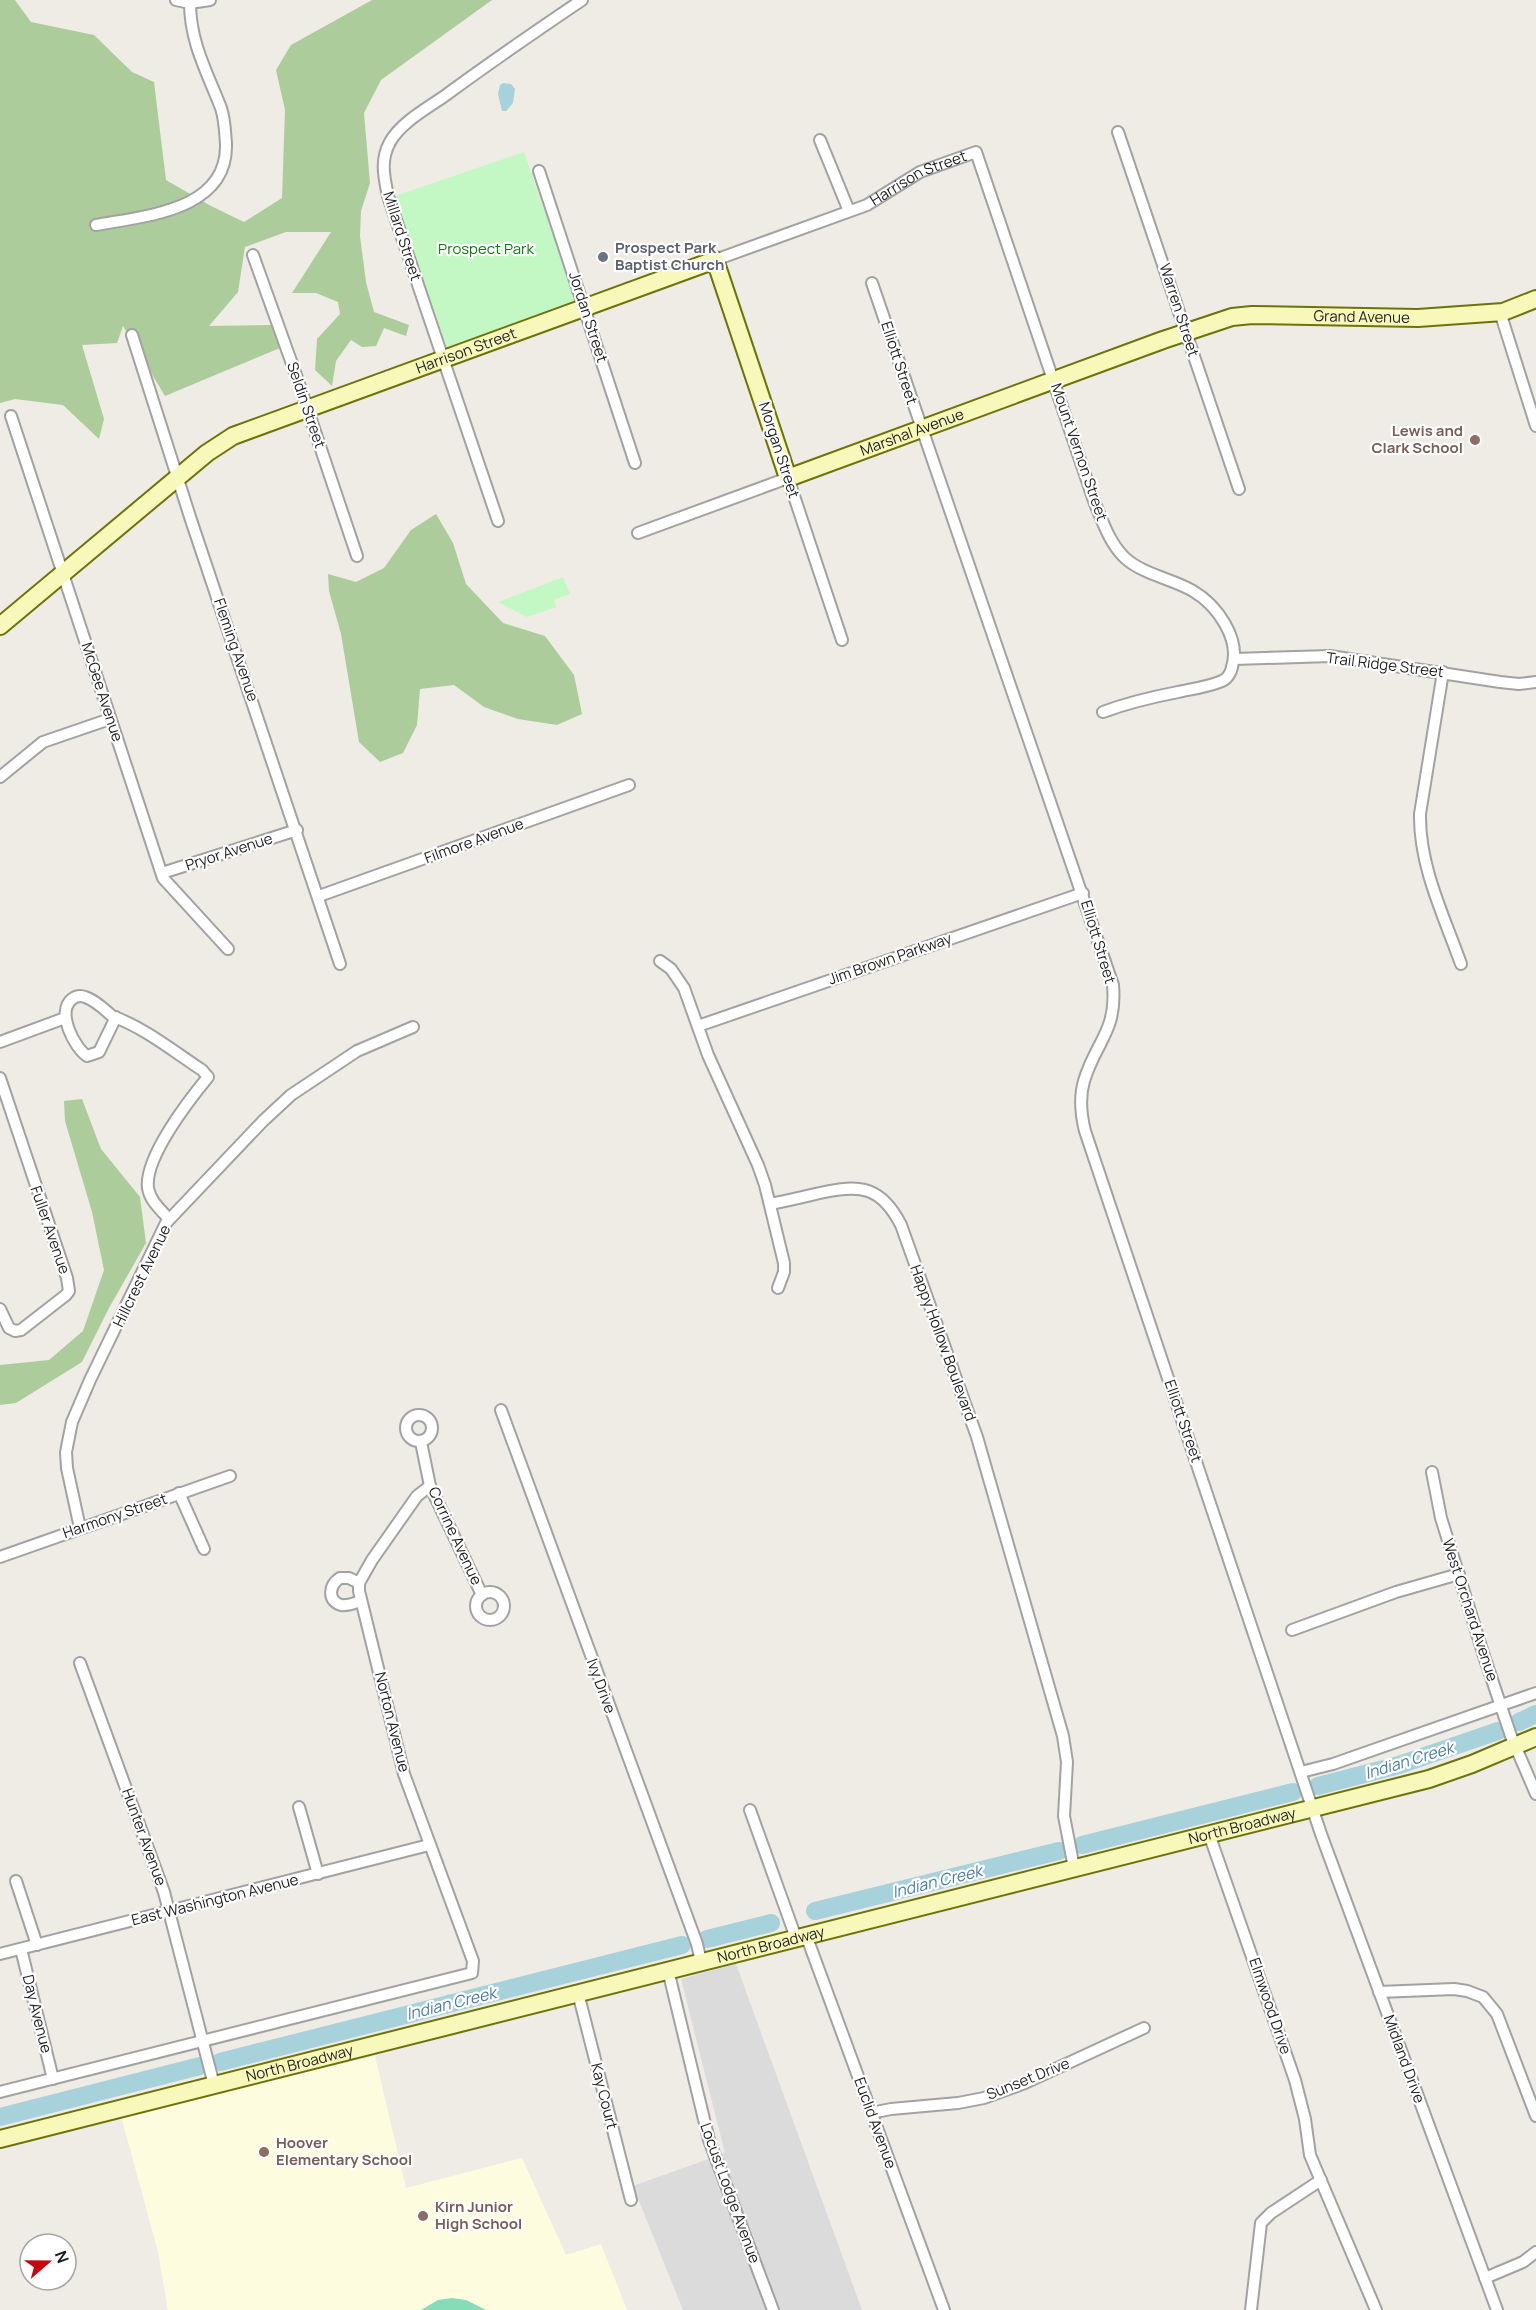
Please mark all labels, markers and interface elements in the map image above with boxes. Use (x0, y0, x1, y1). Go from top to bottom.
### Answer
street label: Harrison Street (866, 145, 969, 211)
street label: Millard Street (378, 189, 427, 283)
place label: Prospect Park Baptist Church (615, 237, 724, 275)
park label: Prospect Park (438, 238, 534, 259)
marker: Prospect Park Baptist Church (596, 250, 610, 264)
street label: Warren Street (1155, 261, 1204, 359)
street label: Jordan Street (564, 269, 613, 365)
street label: Grand Avenue (1313, 305, 1410, 328)
street label: Elliott Street (876, 319, 923, 407)
street label: Harrison Street (413, 322, 519, 378)
street label: Seldin Street (282, 359, 331, 451)
street label: Mount Vernon Street (1046, 380, 1113, 523)
street label: Morgan Street (754, 399, 805, 501)
street label: Marshal Avenue (857, 403, 967, 461)
place label: Lewis and Clark School (1371, 420, 1463, 458)
marker: Lewis and Clark School (1468, 433, 1482, 447)
street label: Fleming Avenue (209, 595, 264, 705)
street label: McGee Avenue (77, 639, 129, 744)
street label: Trail Ridge Street (1325, 647, 1445, 682)
street label: Filmore Avenue (421, 813, 527, 868)
street label: Pryor Avenue (183, 827, 275, 876)
street label: Elliott Street (1076, 898, 1121, 986)
street label: Jim Brown Parkway (825, 928, 954, 990)
street label: Fuller Avenue (26, 1183, 75, 1277)
street label: Hillcrest Avenue (108, 1221, 175, 1330)
street label: Happy Hollow Boulevard (905, 1262, 982, 1424)
street label: Elliott Street (1160, 1377, 1207, 1465)
street label: Corrine Avenue (424, 1483, 487, 1588)
street label: Harmony Street (60, 1488, 170, 1543)
street label: West Orchard Avenue (1437, 1536, 1504, 1684)
street label: Ivy Drive (582, 1655, 621, 1716)
street label: Norton Avenue (370, 1670, 415, 1774)
water label: Indian Creek (1362, 1735, 1458, 1784)
street label: Hunter Avenue (117, 1785, 172, 1889)
street label: North Broadway (1186, 1802, 1298, 1849)
water label: Indian Creek (890, 1859, 986, 1903)
street label: East Washington Avenue (129, 1869, 301, 1930)
street label: North Broadway (715, 1921, 827, 1968)
street label: Elmwood Drive (1244, 1955, 1297, 2057)
street label: Day Avenue (18, 1972, 57, 2056)
water label: Indian Creek (404, 1981, 500, 2025)
street label: Midland Drive (1379, 2012, 1430, 2106)
street label: North Broadway (244, 2039, 355, 2087)
street label: Sunset Drive (983, 2052, 1073, 2105)
street label: Kay Court (586, 2061, 623, 2131)
street label: Euclid Avenue (849, 2074, 902, 2172)
street label: Locust Lodge Avenue (695, 2120, 766, 2266)
place label: Hoover Elementary School (276, 2132, 412, 2170)
marker: Hoover Elementary School (257, 2145, 271, 2159)
place label: Kirn Junior High School (435, 2196, 522, 2234)
marker: Kirn Junior High School (416, 2209, 430, 2223)
north arrow (18, 2232, 78, 2292)
text: N (50, 2248, 74, 2266)

